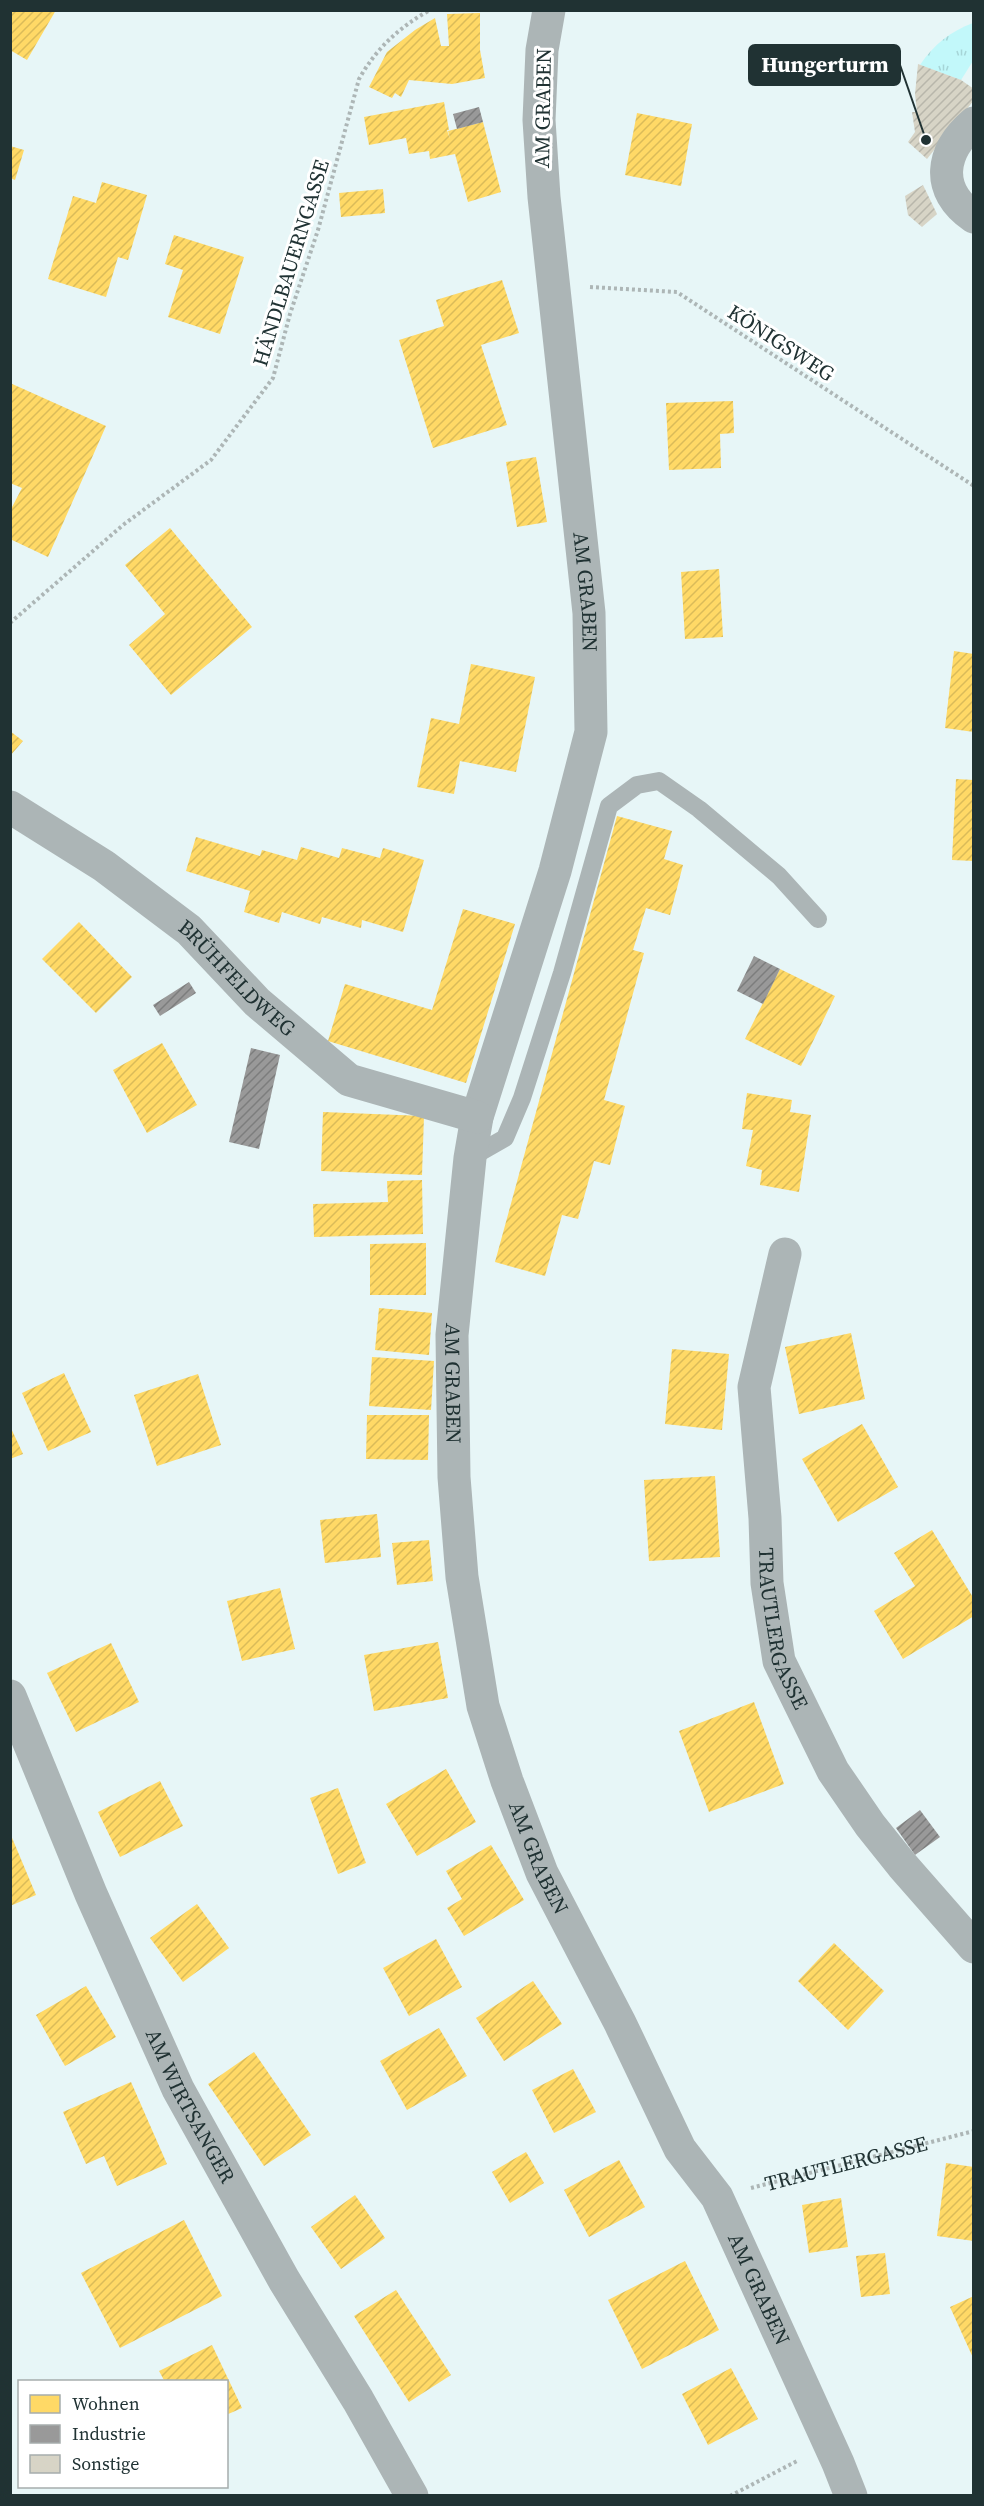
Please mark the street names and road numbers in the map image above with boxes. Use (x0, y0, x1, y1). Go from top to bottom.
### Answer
street label: AM GRABEN (527, 48, 558, 168)
street label: HÄNDLBAUERNGASSE (245, 156, 336, 370)
street label: KÖNIGSWEG (722, 297, 840, 388)
street label: AM GRABEN (566, 531, 605, 652)
street label: BRÜHFELDWEG (173, 912, 302, 1042)
street label: AM GRABEN (438, 1322, 469, 1444)
street label: TRAUTLERGASSE (752, 1547, 816, 1714)
street label: AM GRABEN (502, 1797, 576, 1919)
street label: AM WIRTSANGER (139, 2024, 243, 2188)
street label: TRAUTLERGASSE (761, 2129, 930, 2198)
street label: AM GRABEN (721, 2228, 797, 2350)

